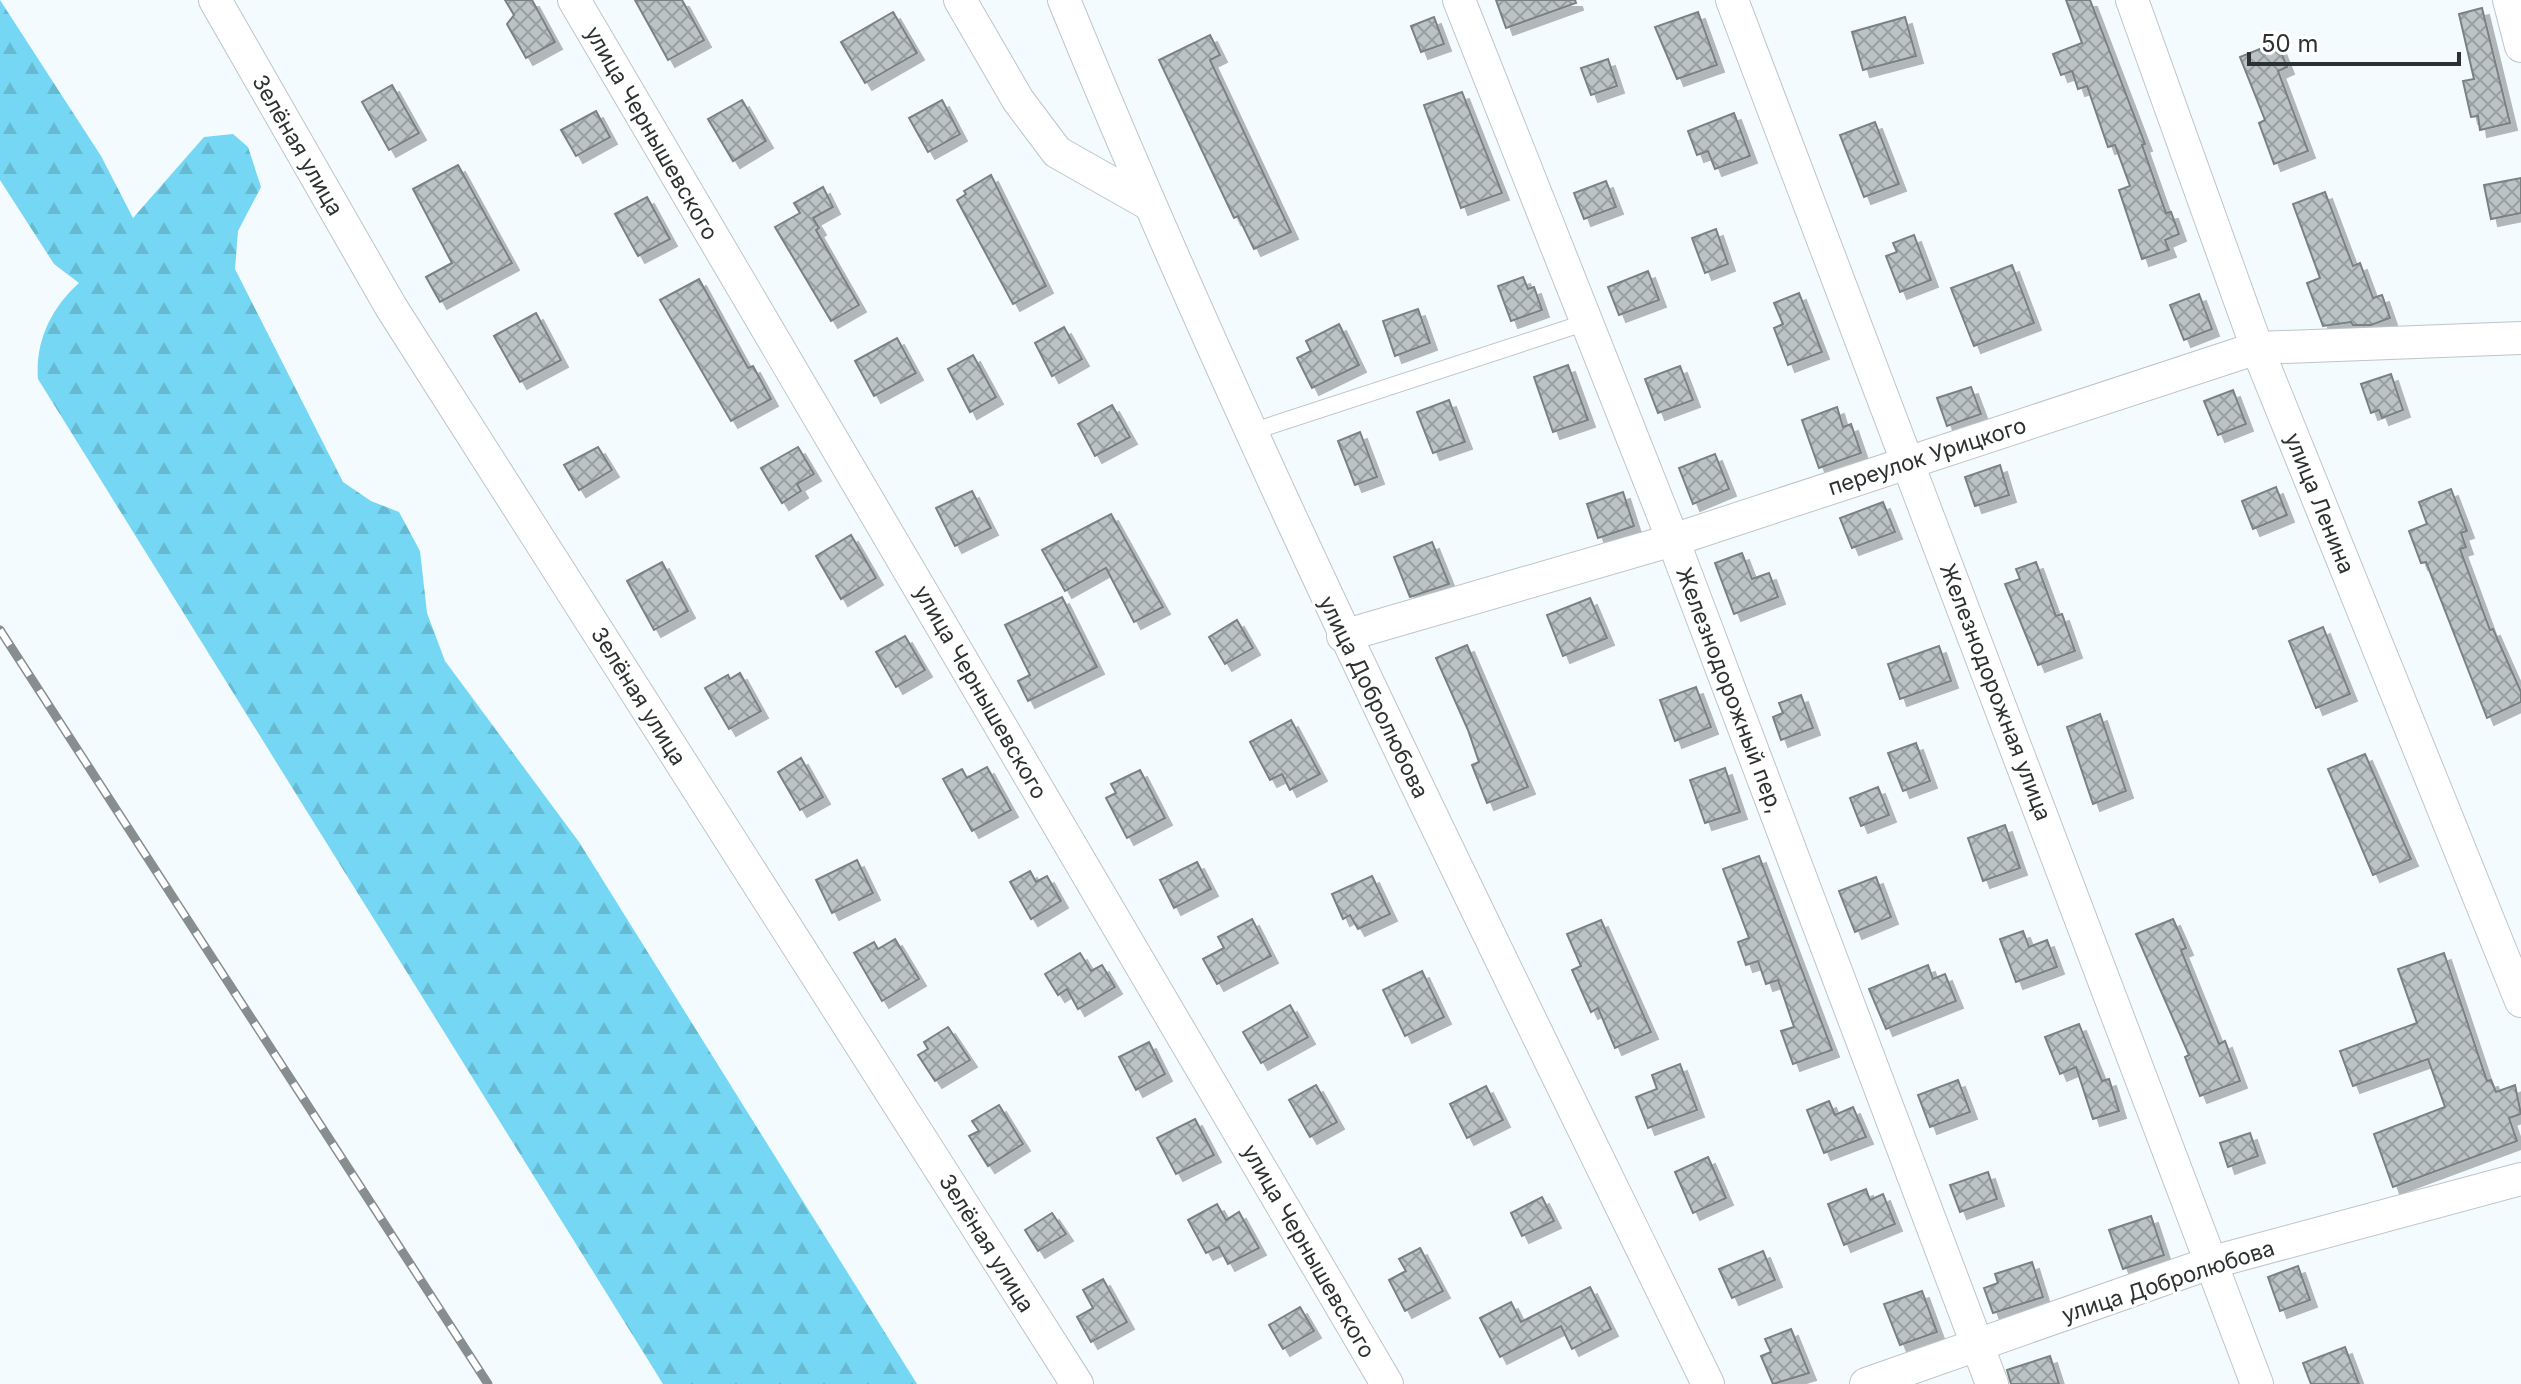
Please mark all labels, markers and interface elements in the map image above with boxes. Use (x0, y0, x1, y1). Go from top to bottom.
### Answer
scale bar (2249, 16, 2459, 66)
street label: улица Чернышевского (580, 21, 724, 245)
text: 50 m (2261, 29, 2319, 58)
street label: Зелёная улица (247, 70, 349, 220)
street label: переулок Урицкого (1825, 412, 2029, 500)
street label: улица Ленина (2280, 429, 2360, 577)
street label: Железнодорожная улица (1935, 560, 2057, 824)
street label: Железнодорожный пер, (1671, 564, 1789, 816)
street label: улица Чернышевского (909, 580, 1053, 804)
street label: улица Добролюбова (1314, 592, 1434, 802)
street label: Зелёная улица (586, 622, 692, 770)
street label: улица Чернышевского (1237, 1139, 1381, 1363)
street label: Зелёная улица (934, 1169, 1040, 1317)
street label: улица Добролюбова (2058, 1234, 2278, 1328)

